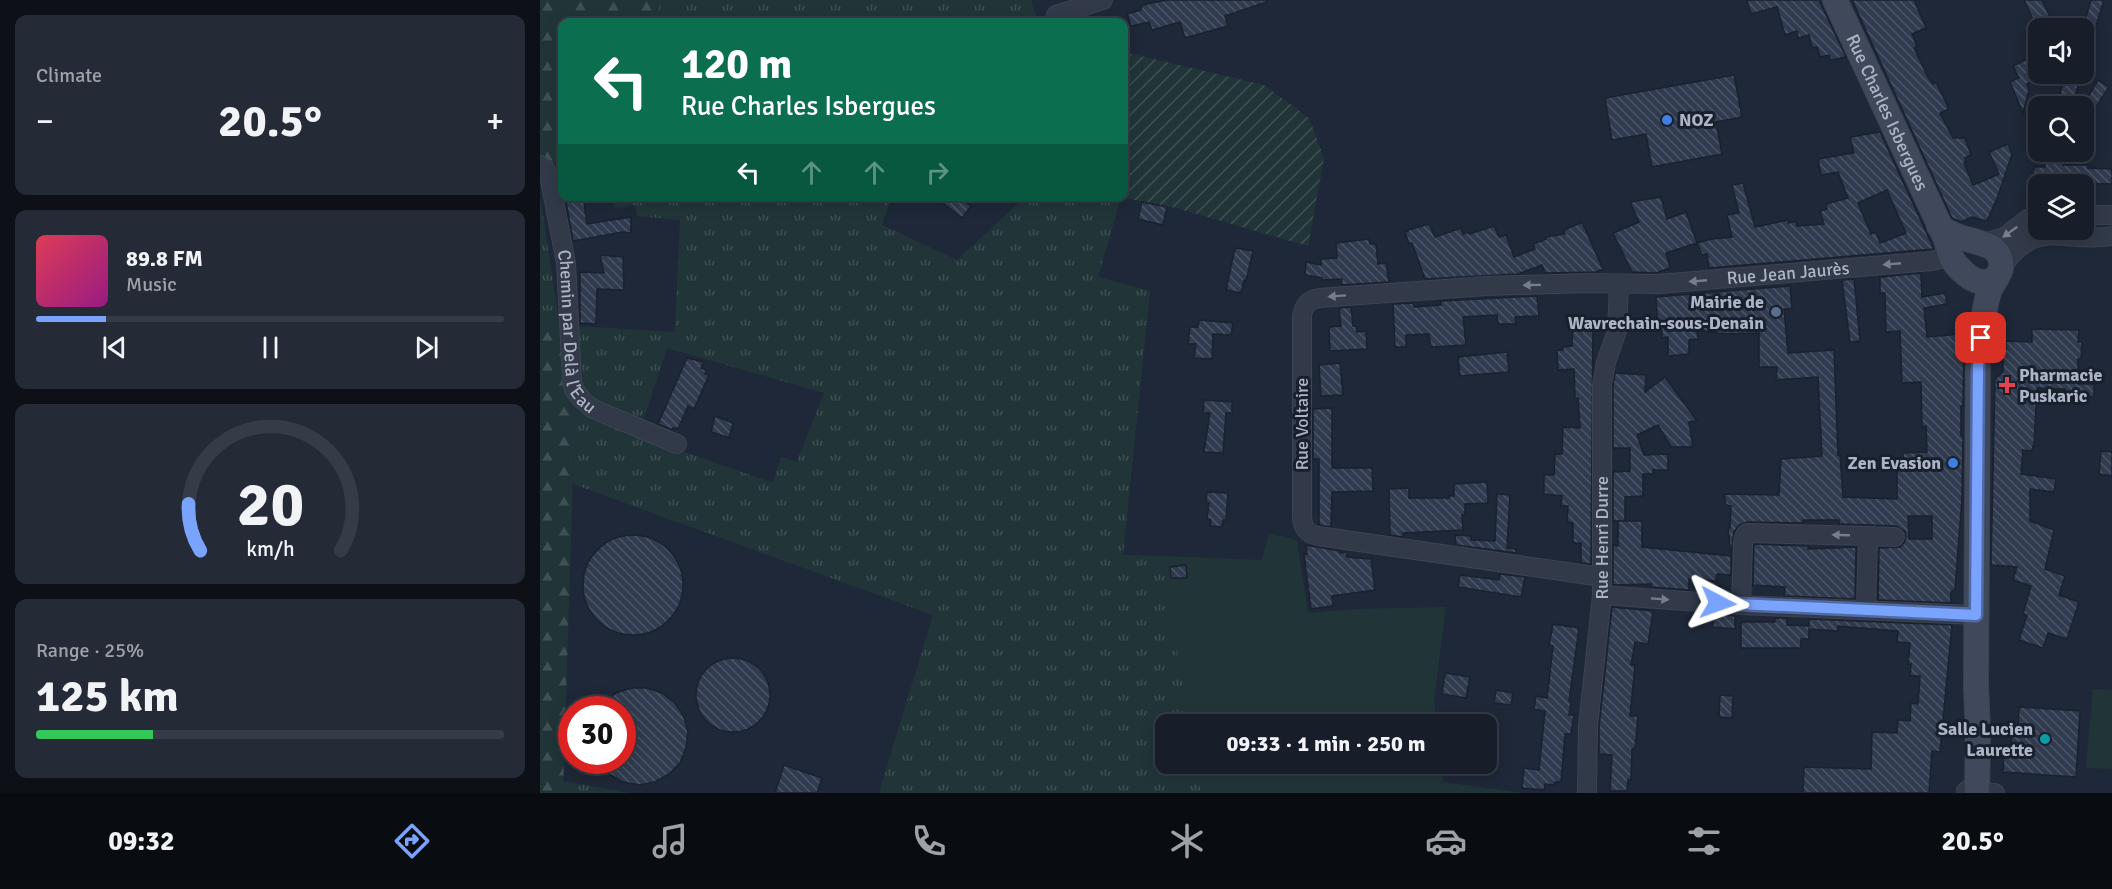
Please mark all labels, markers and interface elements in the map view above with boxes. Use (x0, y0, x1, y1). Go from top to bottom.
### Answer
map controls (2028, 18, 2094, 240)
button: sound (2028, 18, 2094, 84)
street label: Rue Charles Isbergues (1841, 31, 1933, 194)
text: 120 m (681, 39, 792, 90)
icon: left (582, 42, 660, 120)
text: Climate (36, 63, 102, 88)
text: Rue Charles Isbergues (681, 90, 936, 123)
text: 20.5° (218, 94, 322, 149)
button: search (2028, 96, 2094, 162)
text: − (36, 101, 54, 142)
text: + (486, 101, 504, 142)
place label: NOZ (1679, 109, 1714, 131)
marker: NOZ (1660, 113, 1674, 127)
icon: left (732, 156, 765, 189)
icon: ahead (795, 156, 828, 189)
icon: ahead (858, 156, 891, 189)
icon: right (921, 156, 954, 189)
button: layers (2028, 174, 2094, 240)
one-way arrow (2003, 226, 2019, 238)
text: 89.8 FM (126, 245, 203, 272)
street label: Chemin par Delà l'Eau (553, 248, 601, 418)
street label: Rue Jean Jaurès (1726, 257, 1850, 289)
one-way arrow (1883, 259, 1902, 269)
text: Music (126, 272, 177, 297)
one-way arrow (1689, 276, 1708, 286)
one-way arrow (1522, 280, 1541, 290)
place label: Mairie de Wavrechain-sous-Denain (1568, 291, 1764, 334)
one-way arrow (1328, 292, 1347, 301)
marker: Mairie de Wavrechain-sous-Denain (1769, 305, 1783, 319)
pin (1955, 312, 2006, 363)
icon: arrive (1964, 321, 1997, 354)
icon: previous (98, 331, 131, 364)
icon: pause (254, 331, 287, 364)
icon: next (410, 331, 443, 364)
place label: Pharmacie Puskaric (2019, 364, 2103, 407)
street label: Rue Voltaire (1291, 378, 1313, 470)
marker: Pharmacie Puskaric (2000, 378, 2014, 392)
place label: Zen Evasion (1848, 452, 1941, 474)
marker: Zen Evasion (1946, 456, 1960, 470)
text: 20 (236, 466, 304, 543)
street label: Rue Henri Durre (1591, 476, 1613, 599)
one-way arrow (1831, 531, 1850, 540)
text: km/h (246, 536, 294, 562)
position arrow (1686, 571, 1750, 635)
one-way arrow (1651, 595, 1670, 604)
text: Range · 25% (36, 638, 144, 663)
text: 125 km (36, 669, 179, 724)
speed limit sign: 30 (558, 696, 636, 774)
place label: Salle Lucien Laurette (1938, 718, 2033, 761)
text: 09:33 · 1 min · 250 m (1226, 730, 1426, 757)
marker: Salle Lucien Laurette (2038, 732, 2052, 746)
icon: directions (391, 820, 433, 862)
icon: music (649, 820, 691, 862)
icon: phone (908, 820, 950, 862)
icon: climate (1166, 820, 1208, 862)
icon: car (1425, 820, 1467, 862)
icon: filters (1683, 820, 1725, 862)
text: 09:32 (108, 825, 174, 858)
text: 20.5° (1941, 825, 2004, 858)

